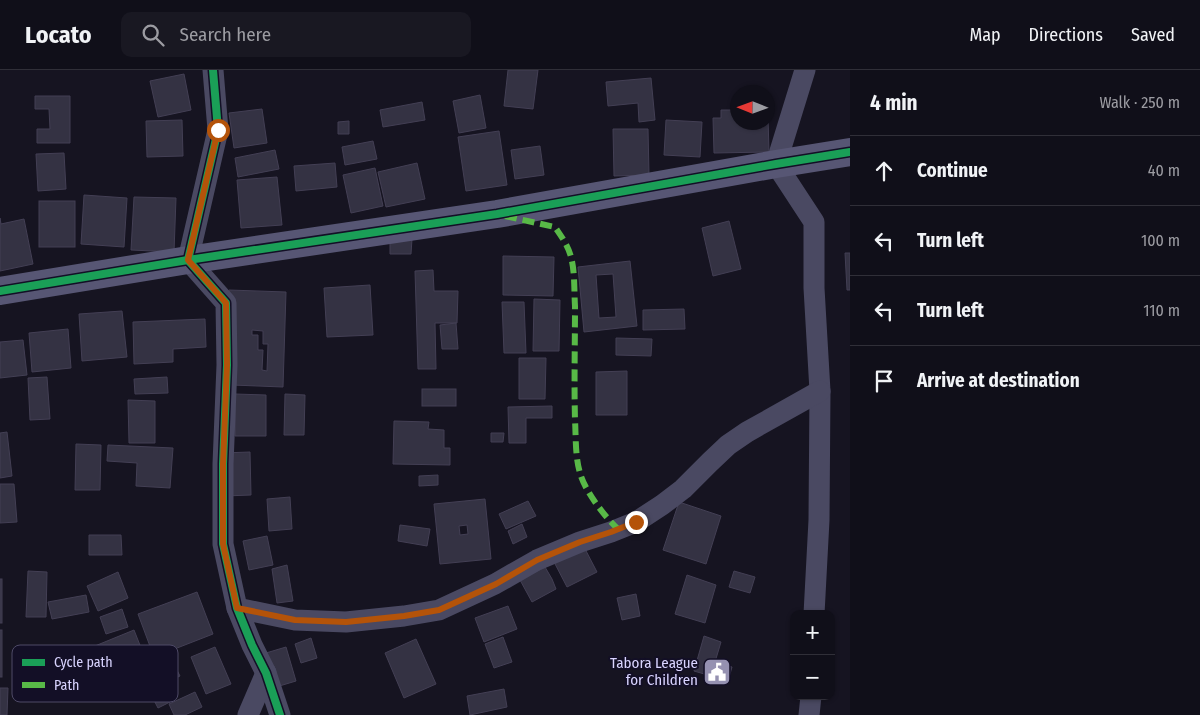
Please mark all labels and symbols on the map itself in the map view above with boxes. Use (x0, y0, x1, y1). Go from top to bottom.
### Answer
north arrow (730, 85, 775, 130)
route start (207, 119, 230, 142)
route end (625, 511, 648, 534)
legend (12, 645, 178, 702)
text: Cycle path (54, 654, 113, 671)
place label: Tabora League for Children (610, 654, 698, 689)
public building icon: Tabora League for Children (702, 657, 732, 687)
text: Path (54, 677, 79, 694)

